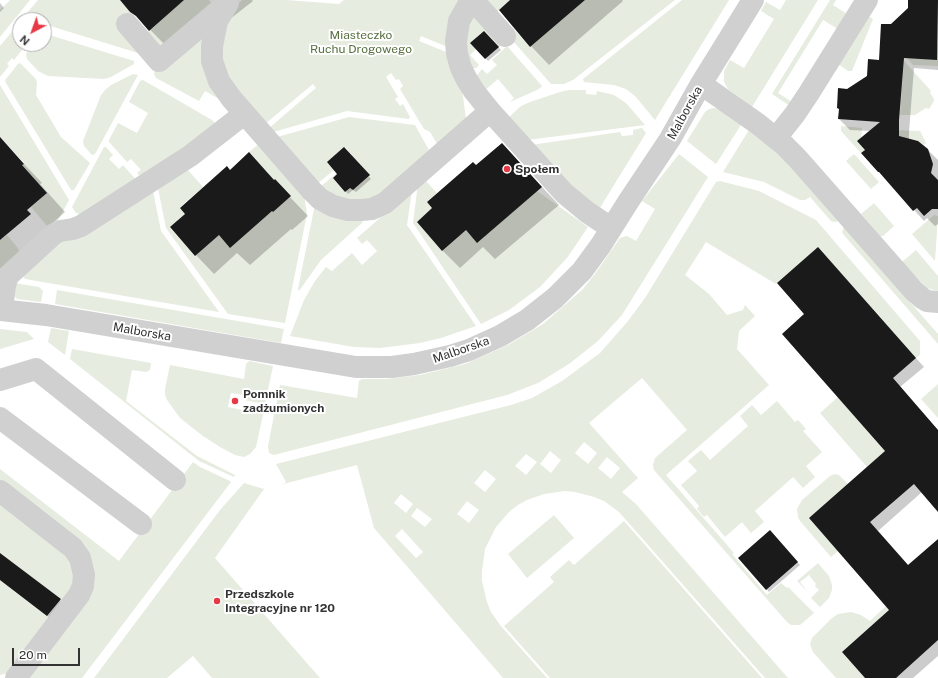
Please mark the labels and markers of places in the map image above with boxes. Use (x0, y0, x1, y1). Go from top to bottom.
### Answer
place label: Społem (515, 162, 559, 176)
marker: Społem (502, 164, 512, 174)
place label: Pomnik zadżumionych (243, 387, 324, 415)
marker: Pomnik zadżumionych (230, 396, 240, 406)
place label: Przedszkole Integracyjne nr 120 (225, 587, 335, 615)
marker: Przedszkole Integracyjne nr 120 (212, 596, 222, 606)

